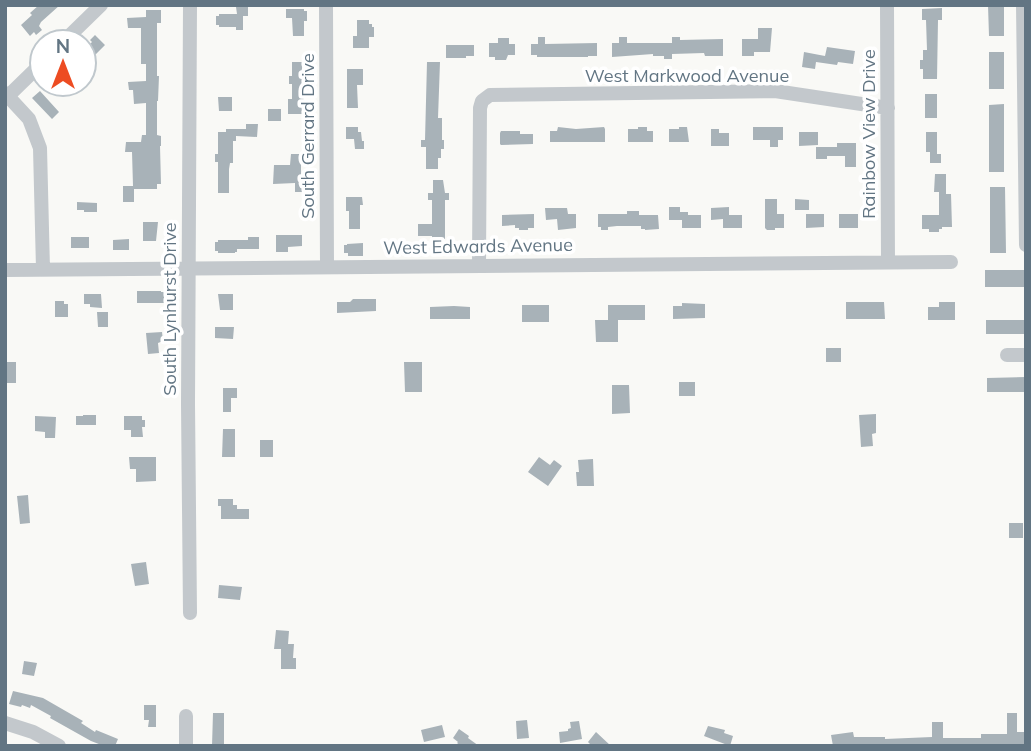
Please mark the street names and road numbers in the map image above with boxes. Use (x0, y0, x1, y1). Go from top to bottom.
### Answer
street label: Rainbow View Drive (857, 49, 880, 219)
street label: South Gerrard Drive (296, 53, 319, 219)
street label: West Markwood Avenue (585, 64, 789, 87)
street label: South Lynhurst Drive (158, 222, 181, 396)
street label: West Edwards Avenue (383, 233, 573, 259)

